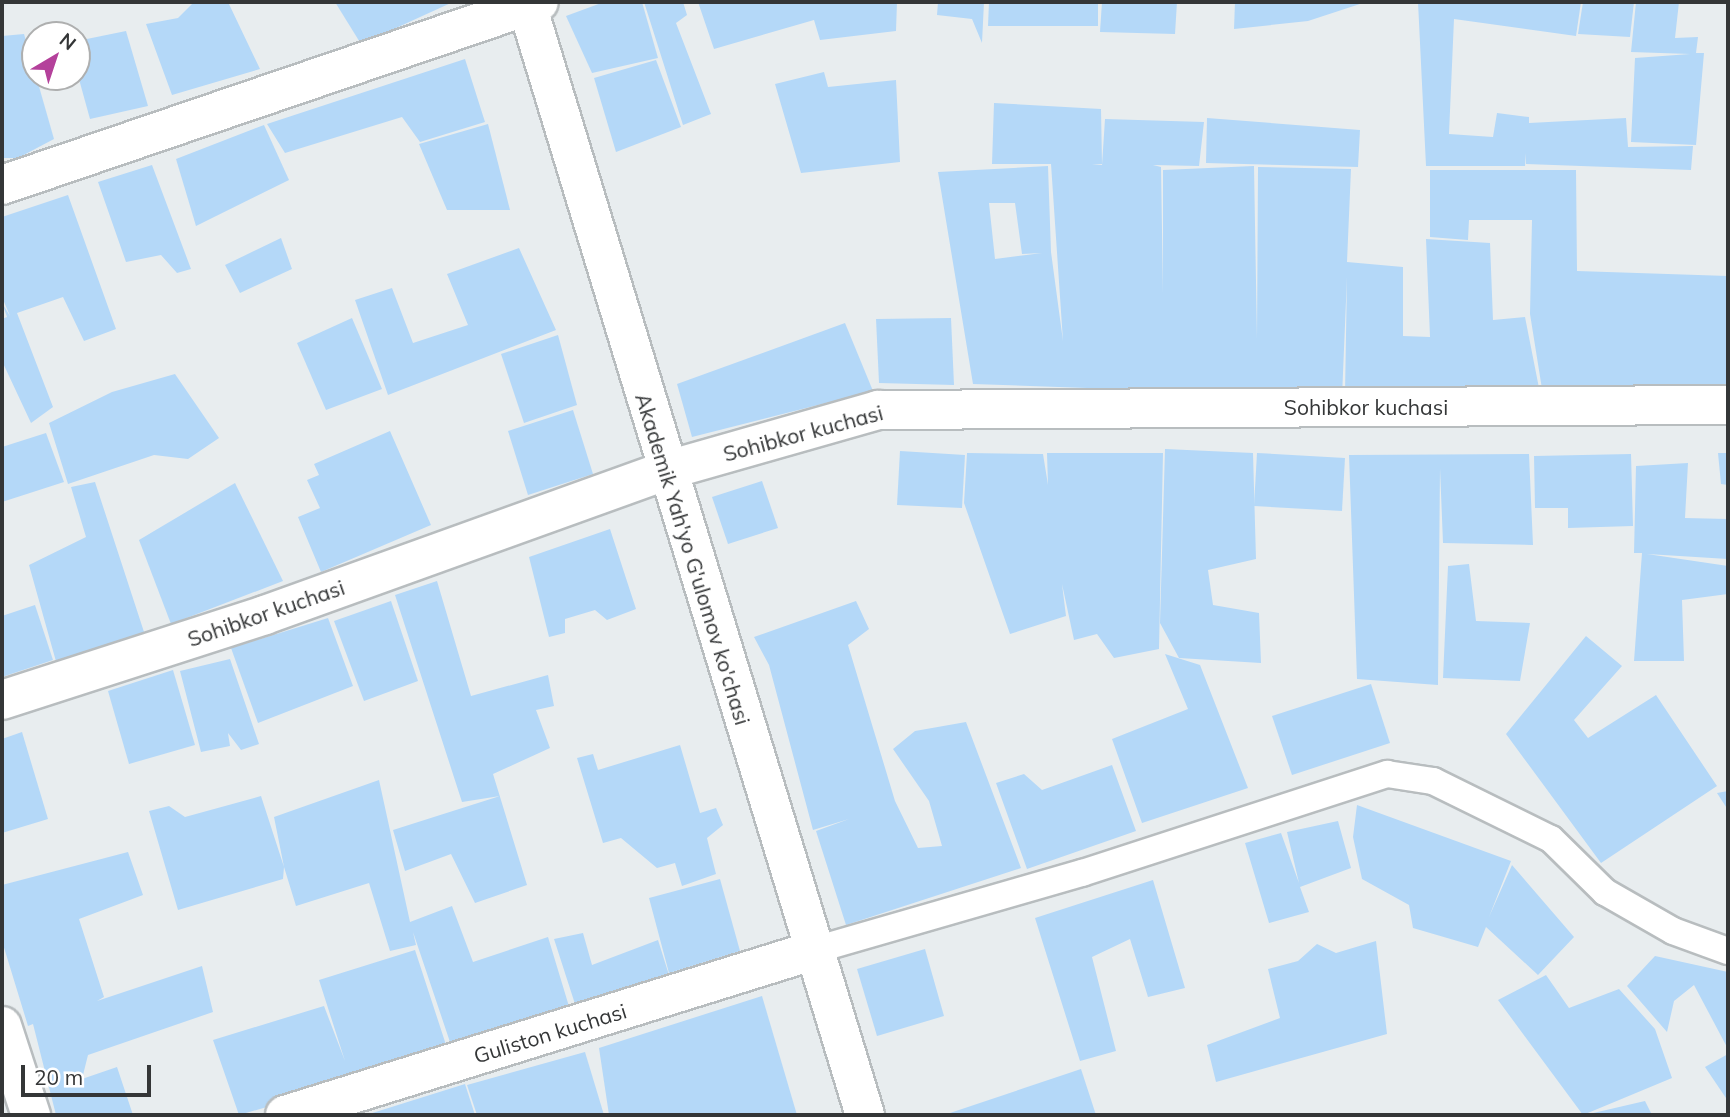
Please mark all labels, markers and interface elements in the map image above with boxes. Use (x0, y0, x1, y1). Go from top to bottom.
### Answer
north arrow (21, 21, 91, 91)
text: N (55, 27, 81, 55)
street label: Akademik Yah'yo G'ulomov ko'chasi (630, 390, 756, 728)
street label: Sohibkor kuchasi (1284, 394, 1448, 420)
street label: Sohibkor kuchasi (720, 400, 886, 466)
street label: Sohibkor kuchasi (184, 574, 348, 652)
street label: Guliston kuchasi (471, 998, 629, 1068)
scale bar (24, 1050, 154, 1094)
text: 20 m (34, 1064, 83, 1090)

